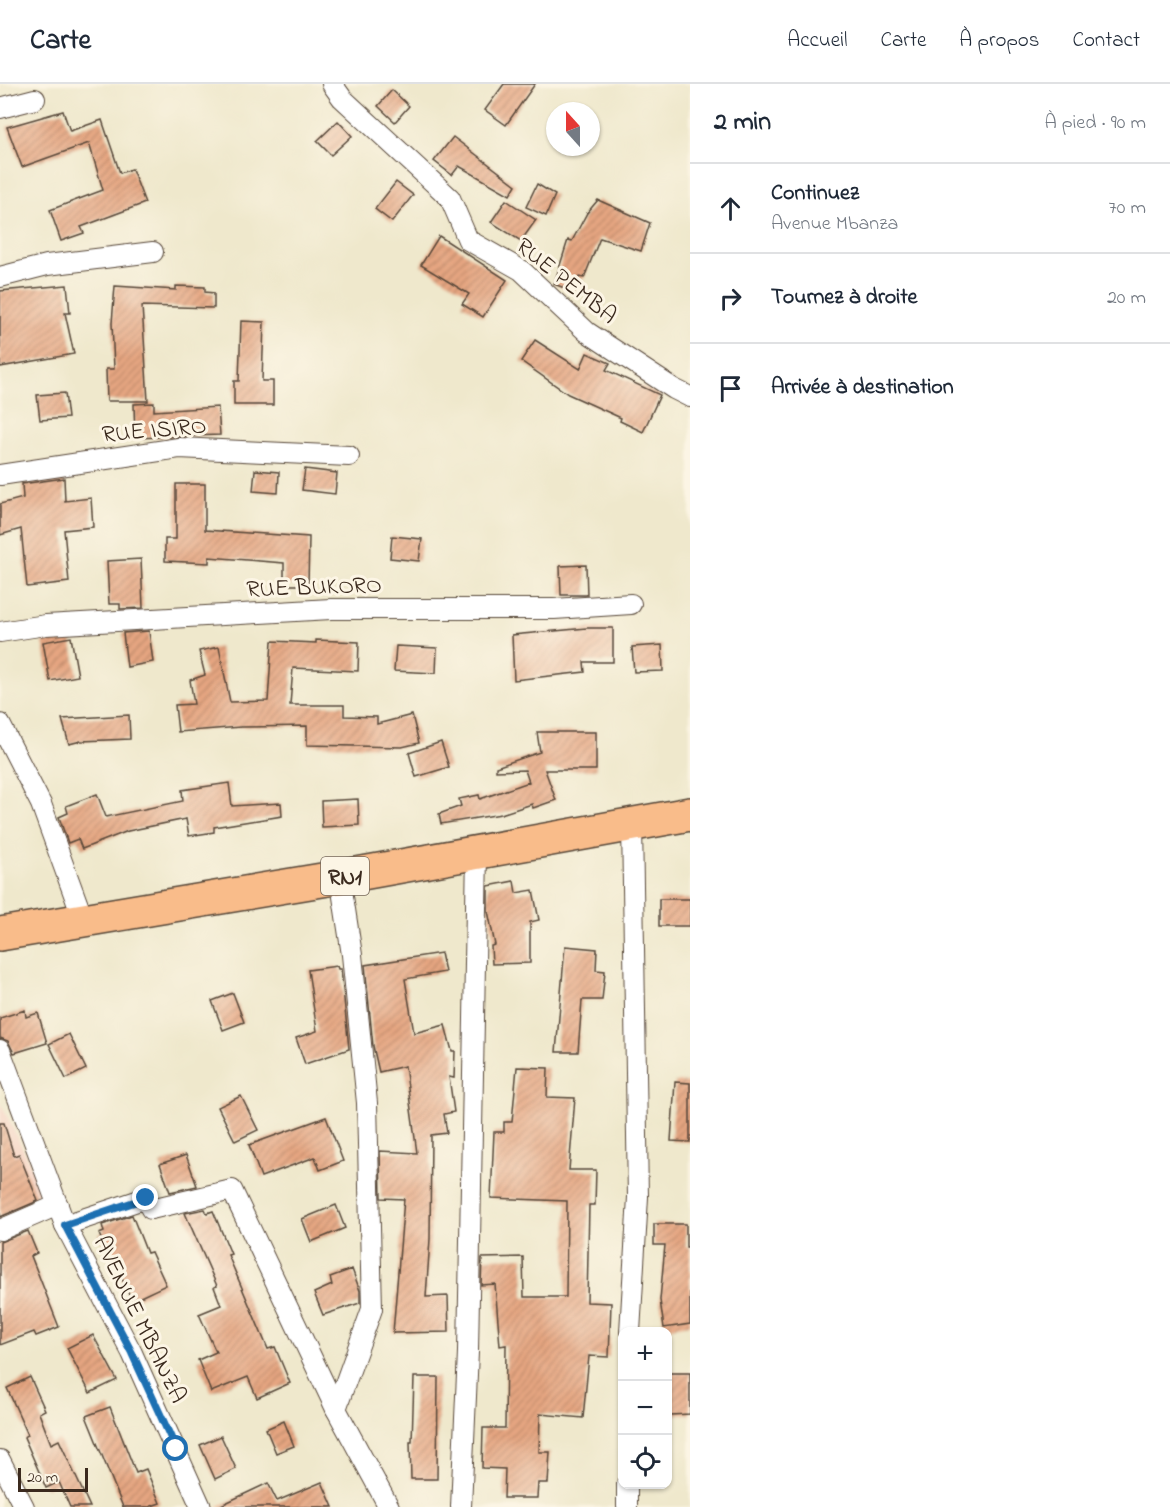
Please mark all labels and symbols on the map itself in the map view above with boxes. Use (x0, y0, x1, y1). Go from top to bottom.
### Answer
north arrow (546, 102, 600, 156)
street label: RUE PEMBA (507, 230, 624, 334)
street label: RUE ISIRO (100, 409, 208, 453)
street label: RUE BUKORO (246, 569, 382, 608)
road number: RN1 (321, 857, 369, 895)
route end (132, 1184, 158, 1210)
street label: AVENUE MBANZA (83, 1230, 195, 1410)
route start (162, 1435, 188, 1461)
scale bar (18, 1465, 88, 1492)

